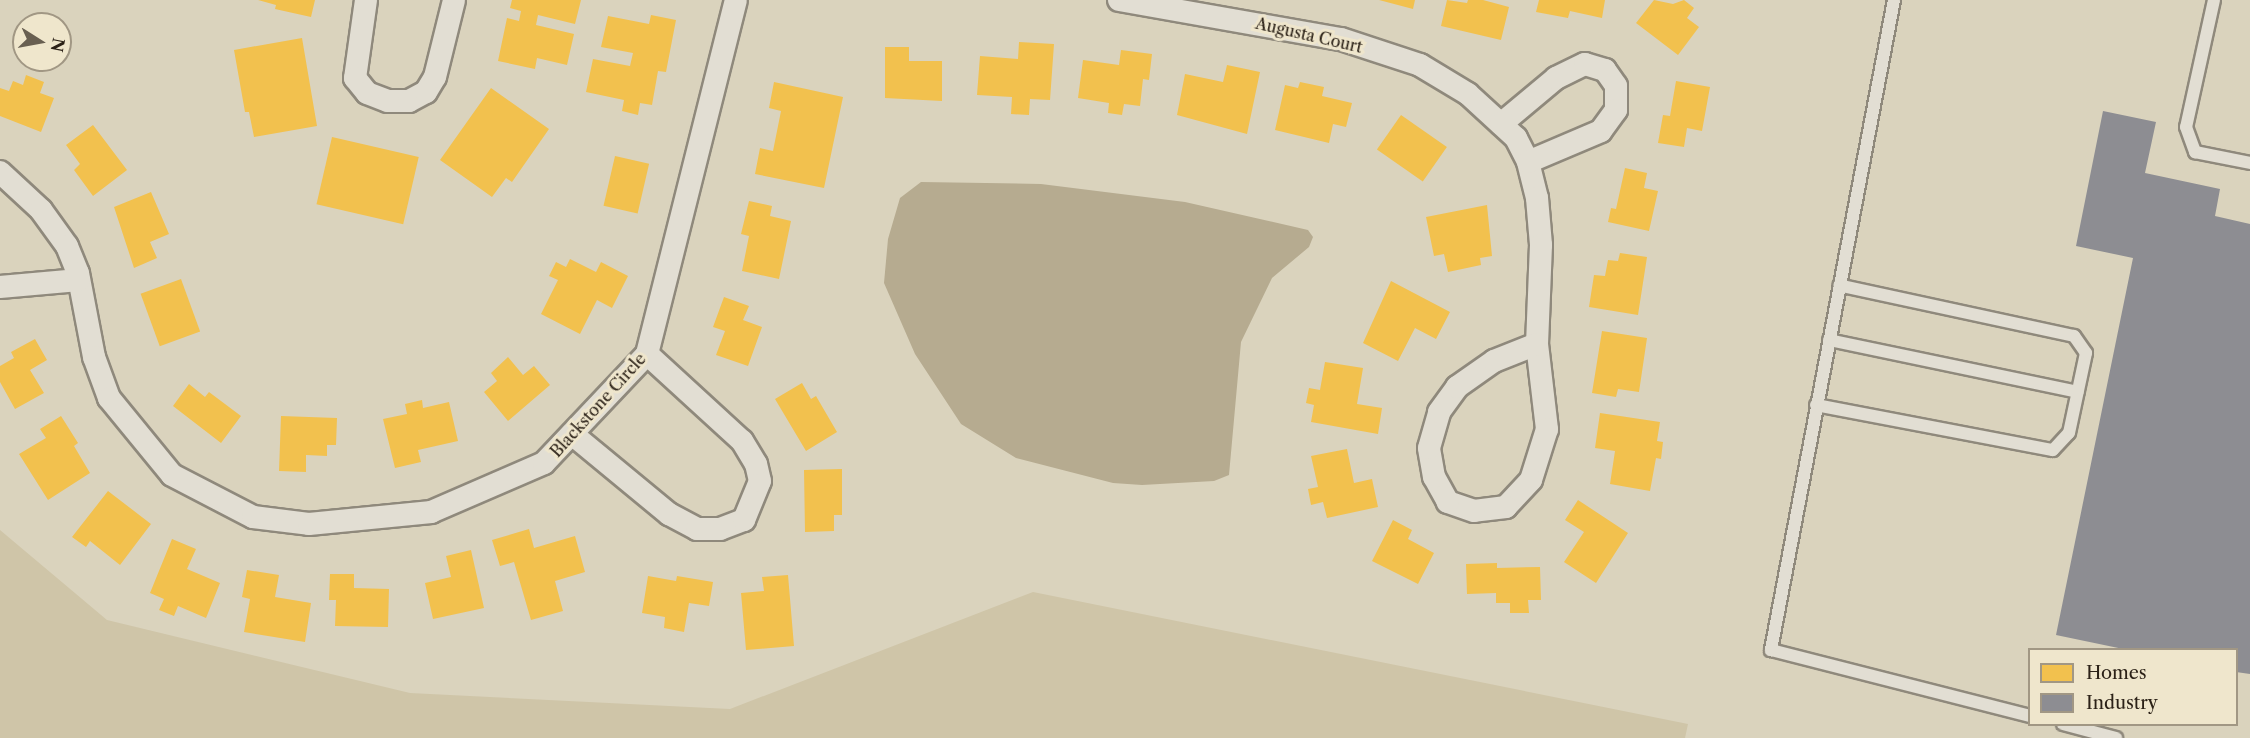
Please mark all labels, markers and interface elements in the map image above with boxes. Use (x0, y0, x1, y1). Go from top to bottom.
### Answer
north arrow (12, 12, 72, 72)
street label: Augusta Court (1254, 13, 1364, 57)
text: N (47, 36, 69, 54)
street label: Blackstone Circle (546, 349, 650, 461)
legend (2028, 648, 2238, 726)
text: Homes (2086, 662, 2147, 684)
text: Industry (2086, 692, 2158, 714)

